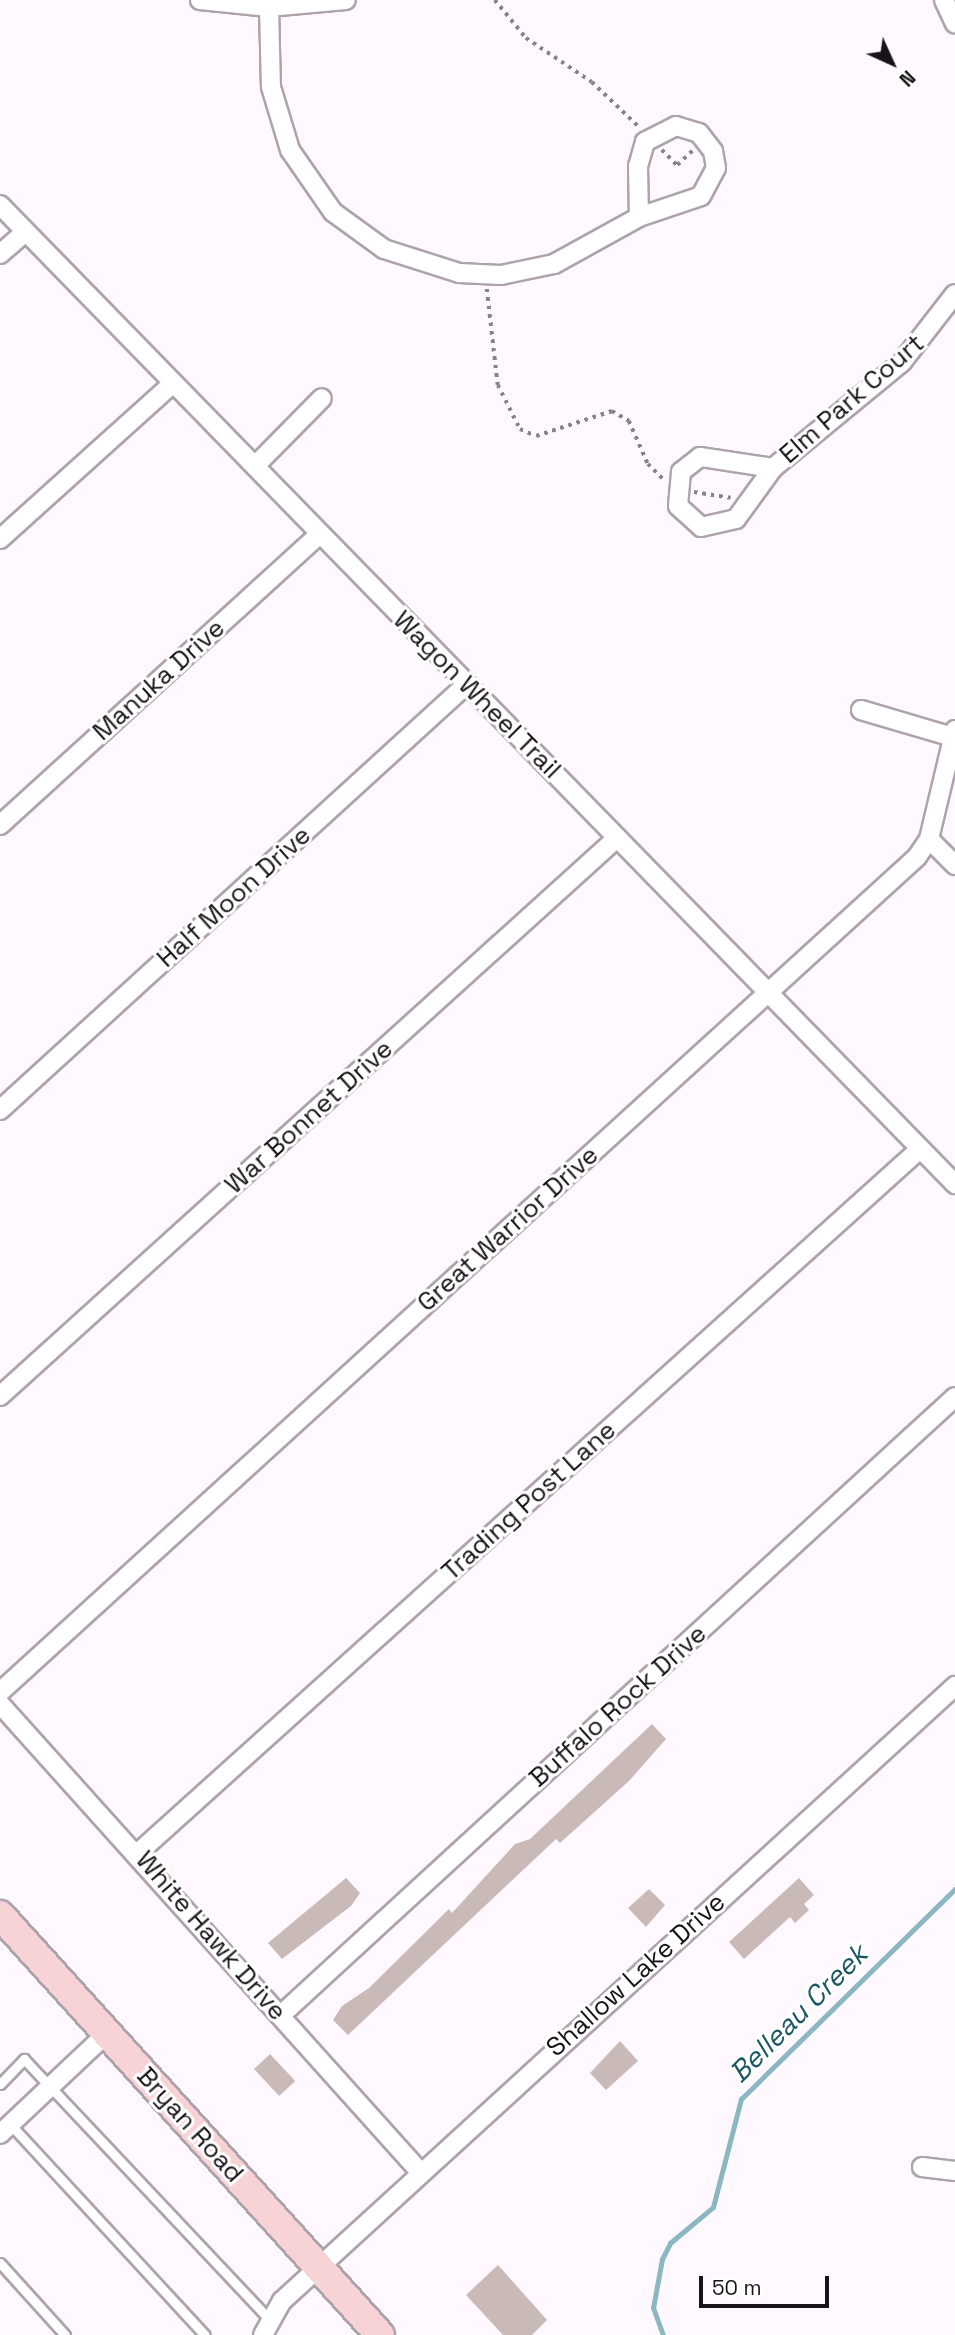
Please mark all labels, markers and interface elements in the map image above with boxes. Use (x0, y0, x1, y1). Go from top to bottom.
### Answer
north arrow (857, 28, 927, 98)
text: N (894, 65, 921, 92)
street label: Elm Park Court (773, 328, 931, 470)
street label: Wagon Wheel Trail (386, 604, 568, 786)
street label: Manuka Drive (87, 613, 231, 747)
street label: Half Moon Drive (151, 820, 317, 974)
street label: War Bonnet Drive (219, 1034, 399, 1200)
street label: Great Warrior Drive (411, 1139, 605, 1319)
street label: Trading Post Lane (436, 1415, 622, 1587)
street label: Buffalo Rock Drive (523, 1618, 713, 1794)
street label: White Hawk Drive (129, 1845, 293, 2027)
street label: Shallow Lake Drive (540, 1887, 732, 2063)
water label: Belleau Creek (722, 1937, 874, 2089)
street label: Bryan Road (130, 2061, 250, 2189)
scale bar (703, 2262, 832, 2306)
text: 50 m (712, 2274, 762, 2301)

